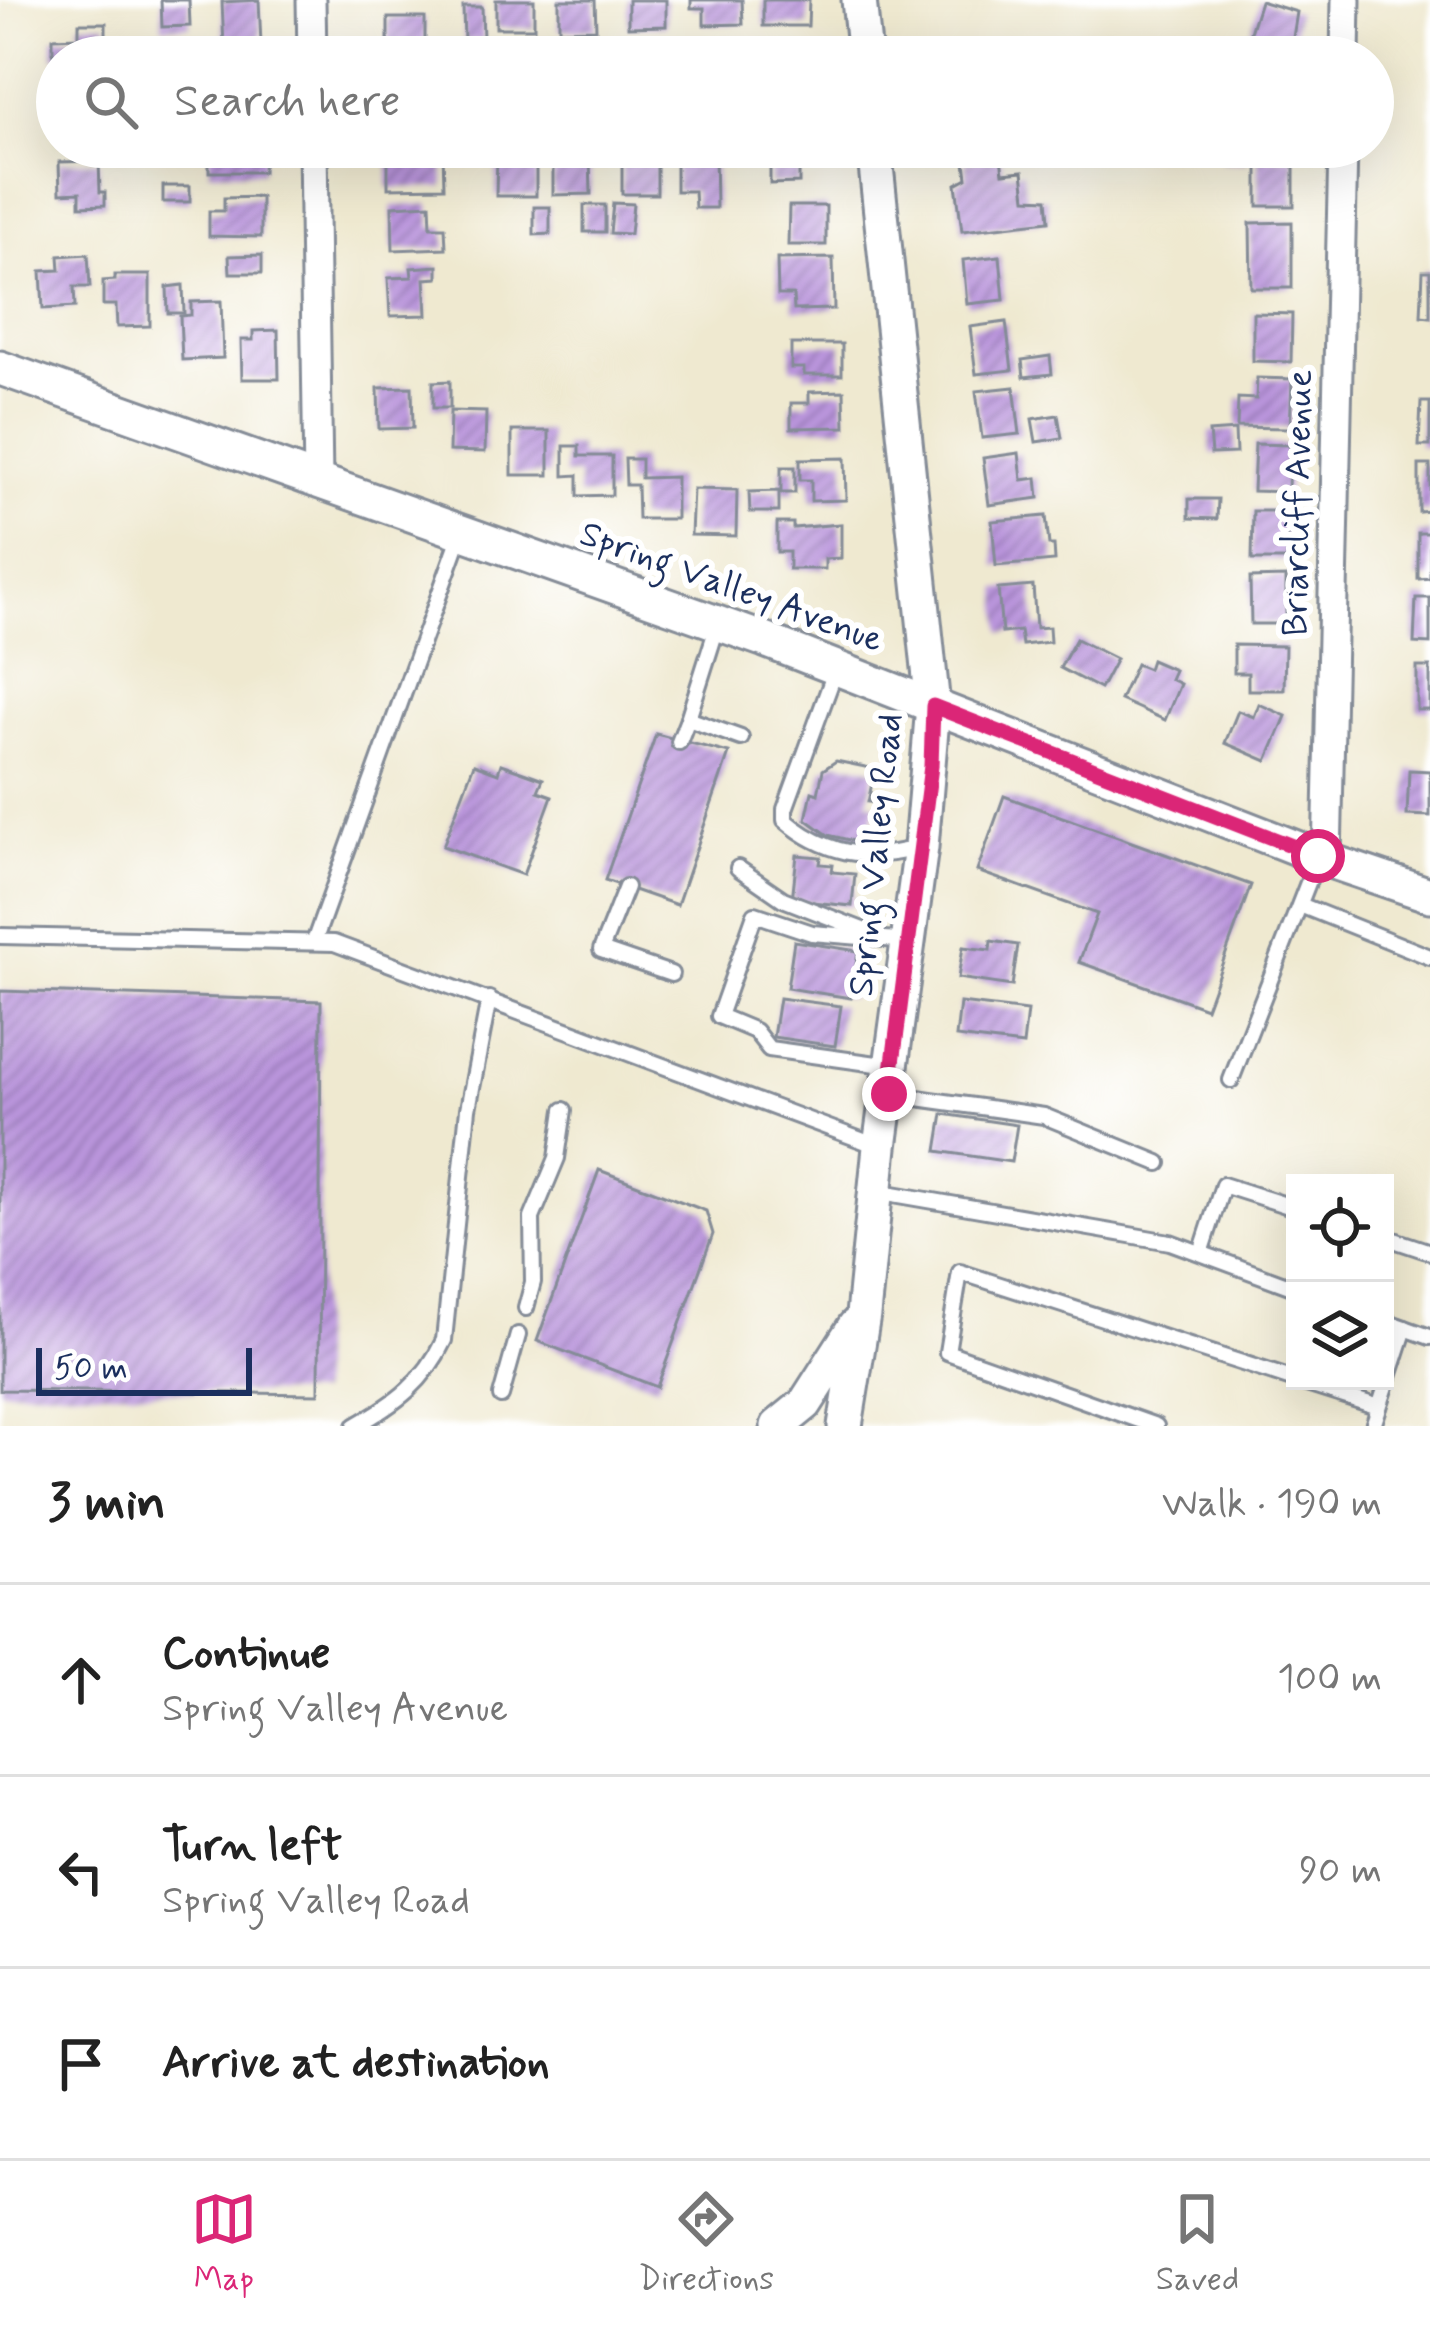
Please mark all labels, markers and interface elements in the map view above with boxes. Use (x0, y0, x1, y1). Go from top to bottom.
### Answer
search box (36, 36, 1394, 168)
icon: search (78, 69, 144, 135)
text: Search here (174, 73, 401, 132)
street label: Briarcliff Avenue (1273, 369, 1325, 637)
street label: Spring Valley Avenue (572, 511, 889, 668)
street label: Spring Valley Road (839, 711, 918, 999)
route start (1291, 829, 1345, 883)
route end (862, 1067, 916, 1121)
map controls (1286, 1174, 1394, 1390)
button: locate (1286, 1174, 1394, 1282)
button: layers (1286, 1282, 1394, 1390)
scale bar (36, 1342, 252, 1395)
text: 50 m (54, 1347, 128, 1391)
text: 3 min (48, 1471, 166, 1537)
text: Walk · 190 m (1162, 1479, 1382, 1530)
text: Continue (162, 1625, 330, 1684)
icon: ahead (48, 1647, 114, 1713)
text: 100 m (1277, 1654, 1382, 1705)
text: Spring Valley Avenue (162, 1684, 508, 1735)
text: Turn left (162, 1817, 342, 1876)
icon: left (48, 1839, 114, 1905)
text: 90 m (1299, 1846, 1382, 1897)
text: Spring Valley Road (162, 1876, 470, 1927)
icon: arrive (48, 2031, 114, 2097)
text: Arrive at destination (162, 2034, 550, 2093)
tab: Map (191, 2186, 257, 2302)
tab: Directions (638, 2186, 774, 2302)
tab: Saved (1156, 2186, 1239, 2302)

